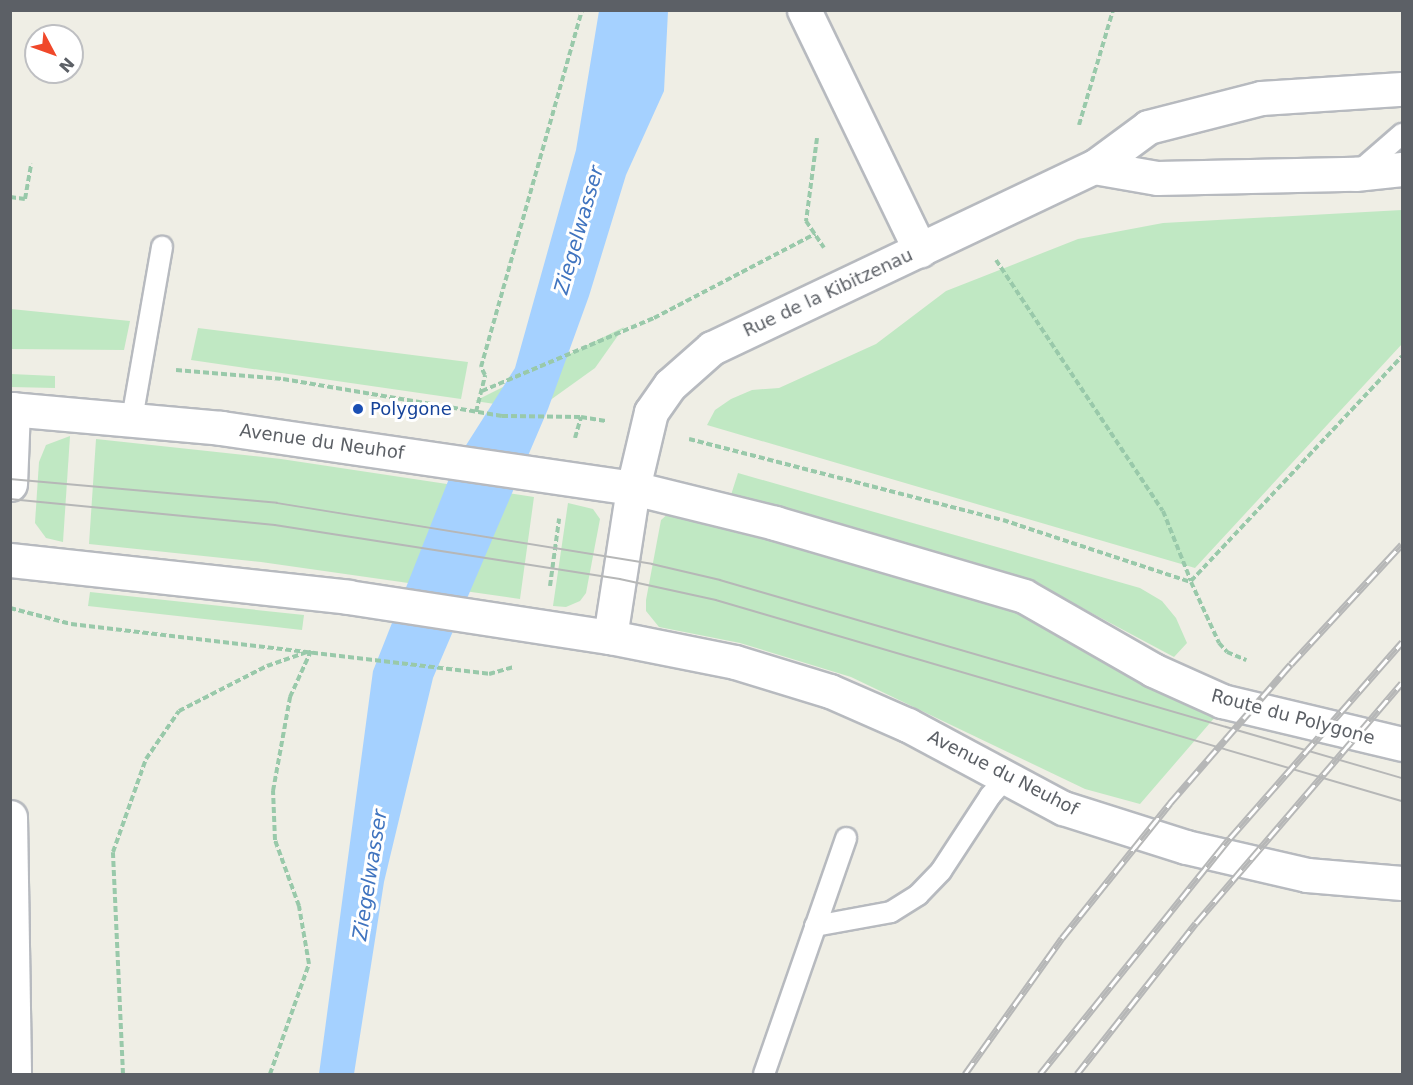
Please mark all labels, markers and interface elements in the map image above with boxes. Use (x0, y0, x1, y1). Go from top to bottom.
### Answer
north arrow (24, 24, 84, 84)
text: N (55, 54, 78, 76)
water label: Ziegelwasser (549, 163, 609, 297)
street label: Rue de la Kibitzenau (740, 244, 916, 342)
place label: Polygone (370, 398, 452, 420)
marker: Polygone (351, 402, 365, 416)
street label: Avenue du Neuhof (238, 420, 406, 464)
street label: Route du Polygone (1209, 685, 1377, 749)
street label: Avenue du Neuhof (924, 726, 1082, 820)
water label: Ziegelwasser (348, 808, 392, 942)

